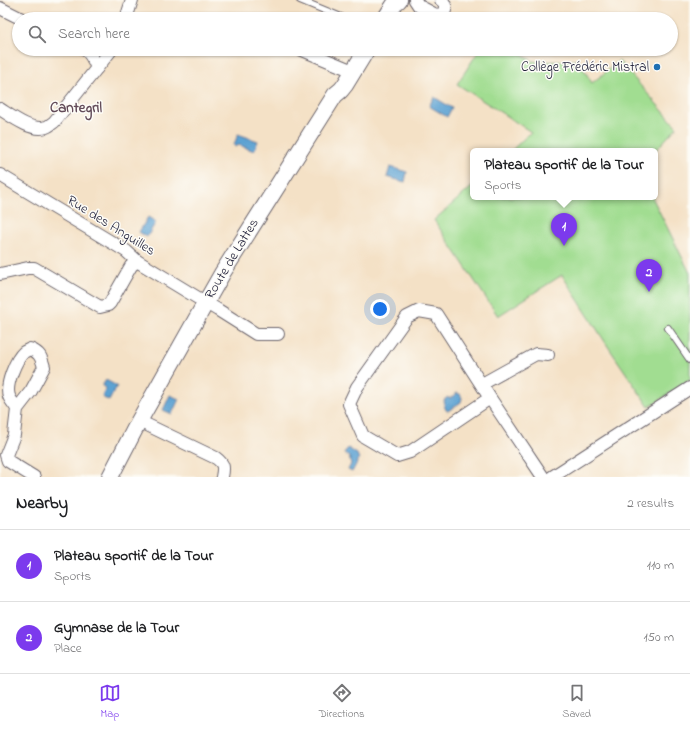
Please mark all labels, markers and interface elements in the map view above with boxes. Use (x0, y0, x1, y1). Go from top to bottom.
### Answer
search box (12, 12, 678, 56)
icon: search (26, 23, 48, 45)
text: Search here (58, 23, 130, 45)
place label: Collège Frédéric Mistral (521, 57, 649, 79)
marker: Collège Frédéric Mistral (652, 62, 662, 72)
district label: Cantegril (50, 97, 103, 121)
popup (470, 148, 658, 200)
text: Plateau sportif de la Tour (484, 154, 644, 176)
text: Sports (484, 176, 521, 195)
street label: Rue des Anguilles (62, 190, 159, 262)
pin: 1 (551, 213, 577, 246)
street label: Route de Lattes (200, 215, 264, 303)
pin: 2 (636, 259, 662, 292)
your location (370, 299, 390, 319)
text: Nearby (16, 491, 68, 516)
text: 2 results (627, 494, 674, 513)
text: Plateau sportif de la Tour (54, 545, 214, 567)
text: 1 (27, 556, 31, 575)
text: 110 m (647, 556, 674, 575)
text: Sports (54, 567, 91, 586)
text: Gymnase de la Tour (54, 617, 179, 639)
text: 2 (26, 628, 32, 647)
text: 150 m (643, 628, 674, 647)
text: Place (54, 639, 82, 658)
tab: Map (99, 682, 121, 722)
tab: Directions (319, 682, 364, 722)
tab: Saved (562, 682, 591, 722)

